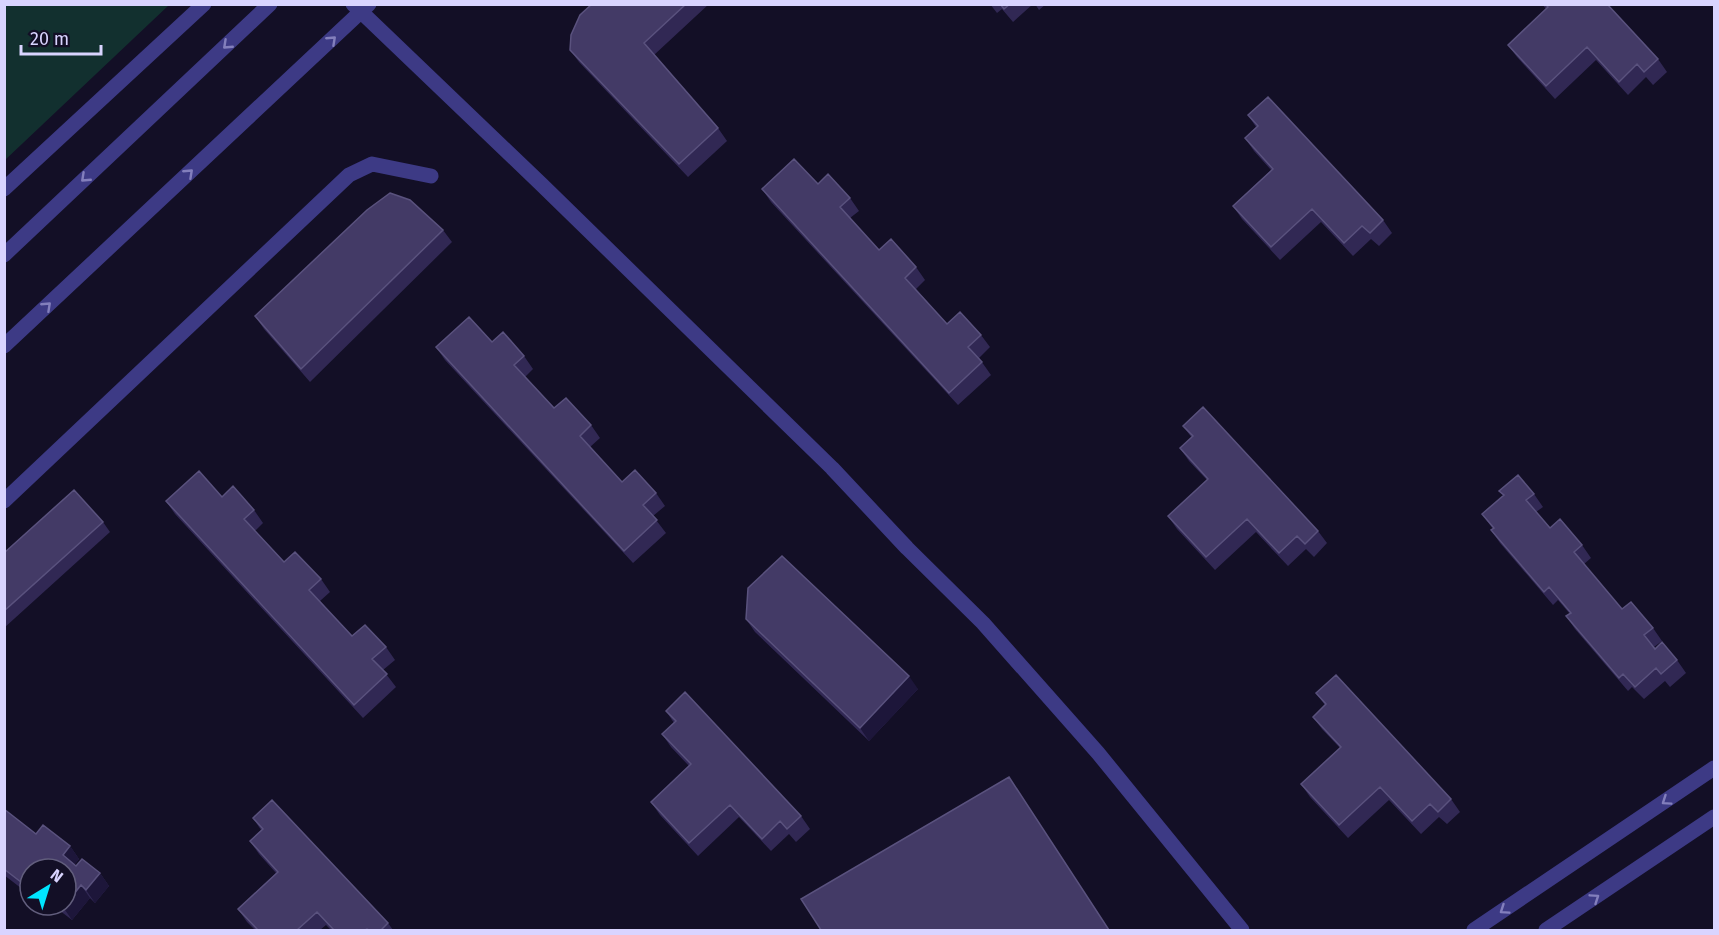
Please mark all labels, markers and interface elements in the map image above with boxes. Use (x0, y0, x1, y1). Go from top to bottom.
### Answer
scale bar (21, 18, 100, 56)
text: 20 m (30, 28, 69, 50)
one-way arrow (324, 36, 335, 47)
one-way arrow (224, 37, 235, 48)
one-way arrow (183, 169, 193, 180)
one-way arrow (82, 171, 93, 182)
one-way arrow (41, 302, 51, 313)
one-way arrow (1662, 794, 1673, 805)
north arrow (18, 857, 78, 917)
text: N (47, 865, 67, 886)
one-way arrow (1588, 894, 1599, 905)
one-way arrow (1500, 903, 1511, 914)

